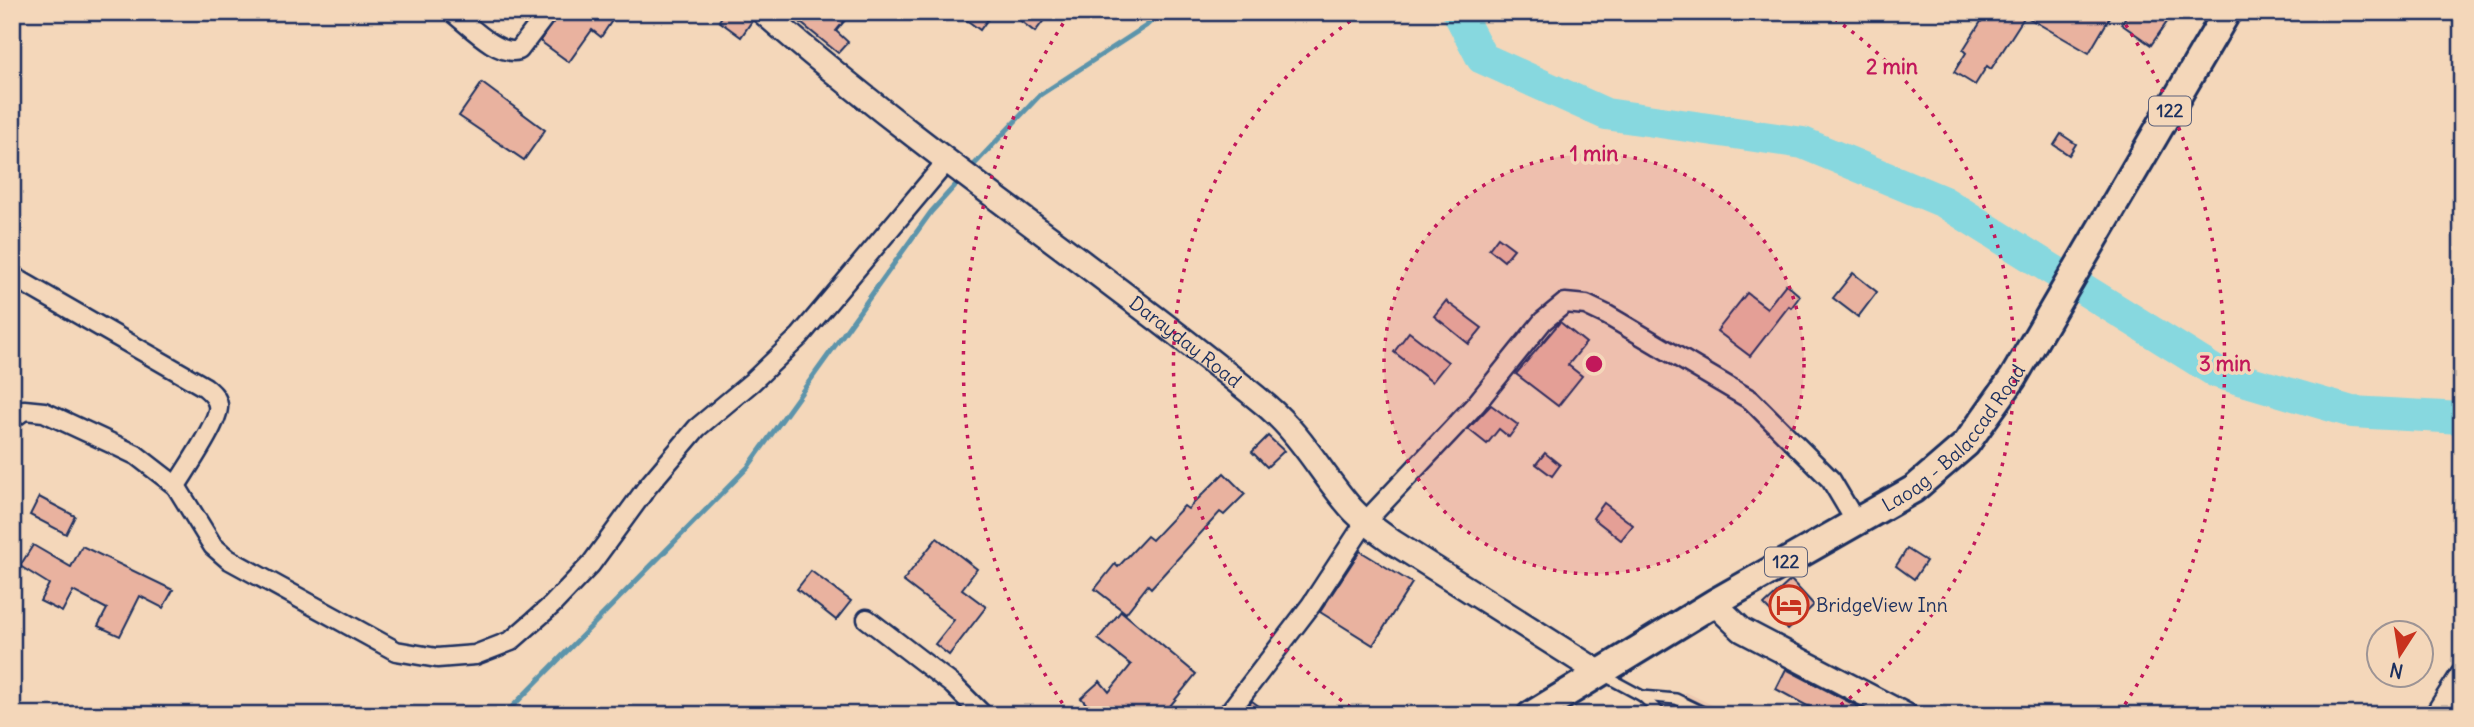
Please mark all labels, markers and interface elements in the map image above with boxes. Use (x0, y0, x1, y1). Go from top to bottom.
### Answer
text: 2 min (1866, 53, 1918, 80)
road number: 122 (2149, 96, 2191, 126)
text: 1 min (1570, 140, 1618, 167)
street label: Darayday Road (1125, 291, 1246, 393)
text: 3 min (2199, 350, 2251, 377)
centre of rings (1582, 352, 1606, 376)
street label: Laoag - Balaccad Road (1878, 360, 2030, 517)
road number: 122 (1765, 548, 1807, 576)
hotel icon: BridgeView Inn (1768, 584, 1810, 626)
place label: BridgeView Inn (1816, 593, 1948, 617)
north arrow (2366, 618, 2436, 688)
text: N (2388, 658, 2405, 684)

